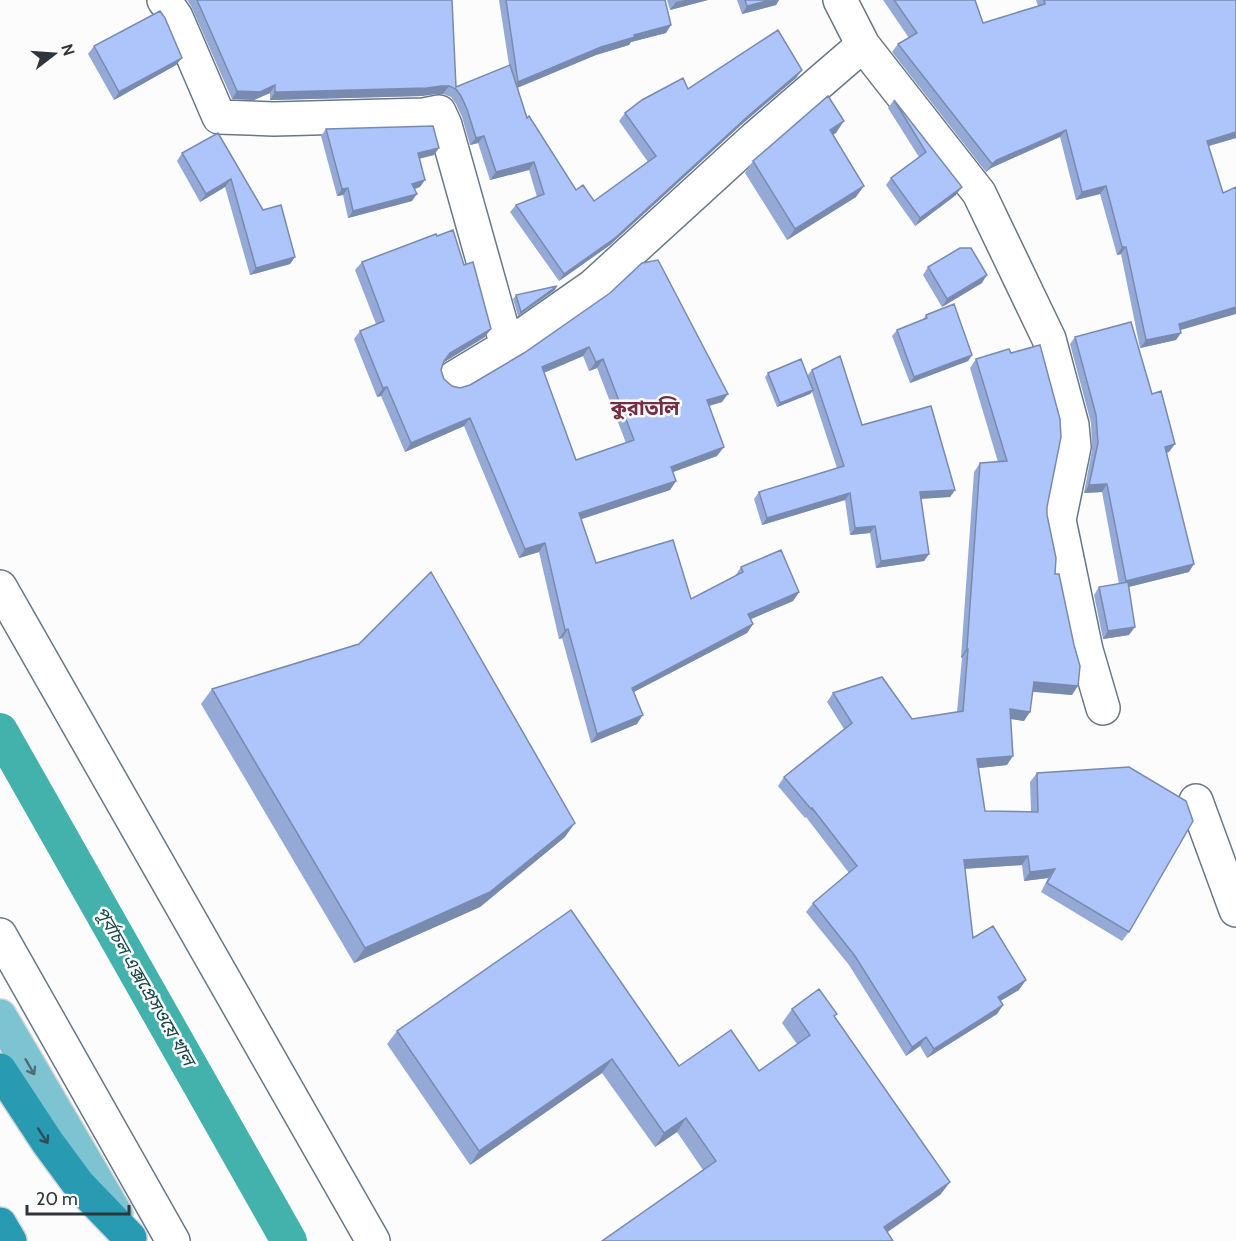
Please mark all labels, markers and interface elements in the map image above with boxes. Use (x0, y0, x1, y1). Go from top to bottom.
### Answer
north arrow (24, 24, 84, 84)
text: N (57, 42, 79, 58)
district label: কুরাতলি (610, 396, 680, 420)
water label: পূর্বাচল এক্সপ্রেসওয়ে খাল (90, 903, 201, 1073)
one-way arrow (24, 1058, 36, 1075)
one-way arrow (37, 1128, 50, 1145)
scale bar (27, 1178, 129, 1216)
text: 20 m (36, 1188, 78, 1210)

